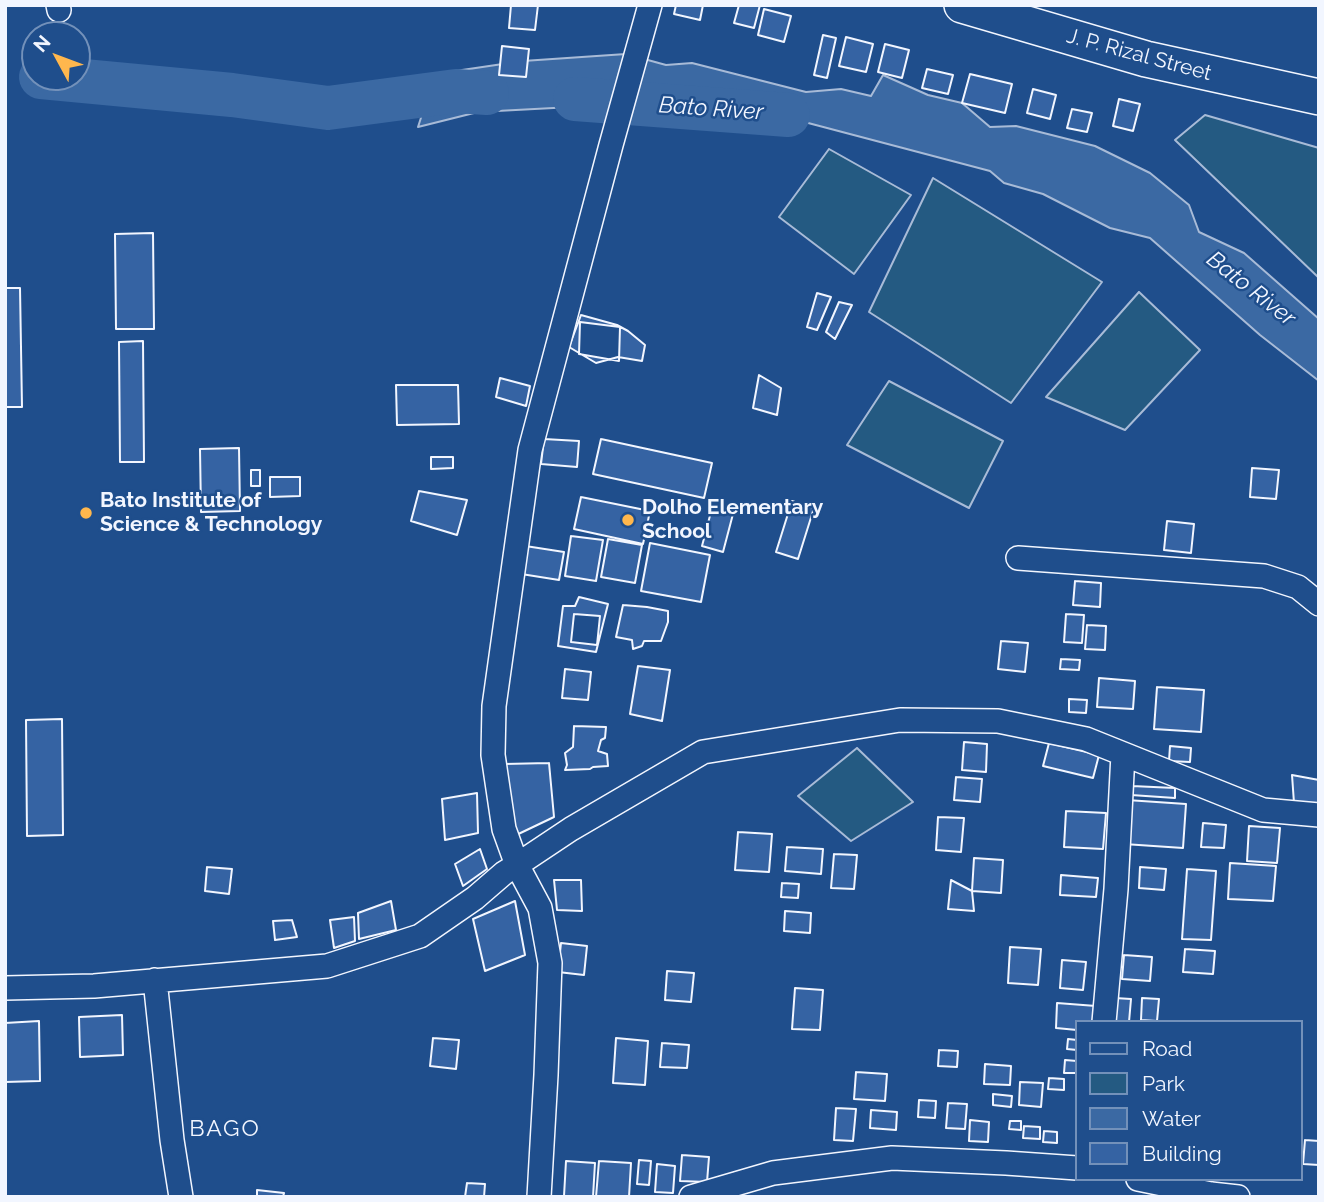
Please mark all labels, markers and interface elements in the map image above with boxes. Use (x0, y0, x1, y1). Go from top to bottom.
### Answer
north arrow (21, 21, 91, 91)
street label: J. P. Rizal Street (1064, 24, 1214, 86)
text: N (29, 31, 55, 56)
water label: Bato River (658, 92, 764, 126)
water label: Bato River (1201, 246, 1301, 332)
place label: Bato Institute of Science & Technology (100, 488, 322, 538)
place label: Dolho Elementary School (642, 495, 823, 545)
marker: Bato Institute of Science & Technology (78, 505, 94, 521)
marker: Dolho Elementary School (620, 512, 636, 528)
legend (1076, 1020, 1303, 1181)
text: Road (1142, 1036, 1192, 1061)
text: Park (1142, 1071, 1185, 1096)
text: Water (1142, 1106, 1201, 1131)
district label: BAGO (190, 1115, 260, 1143)
text: Building (1142, 1141, 1222, 1166)

